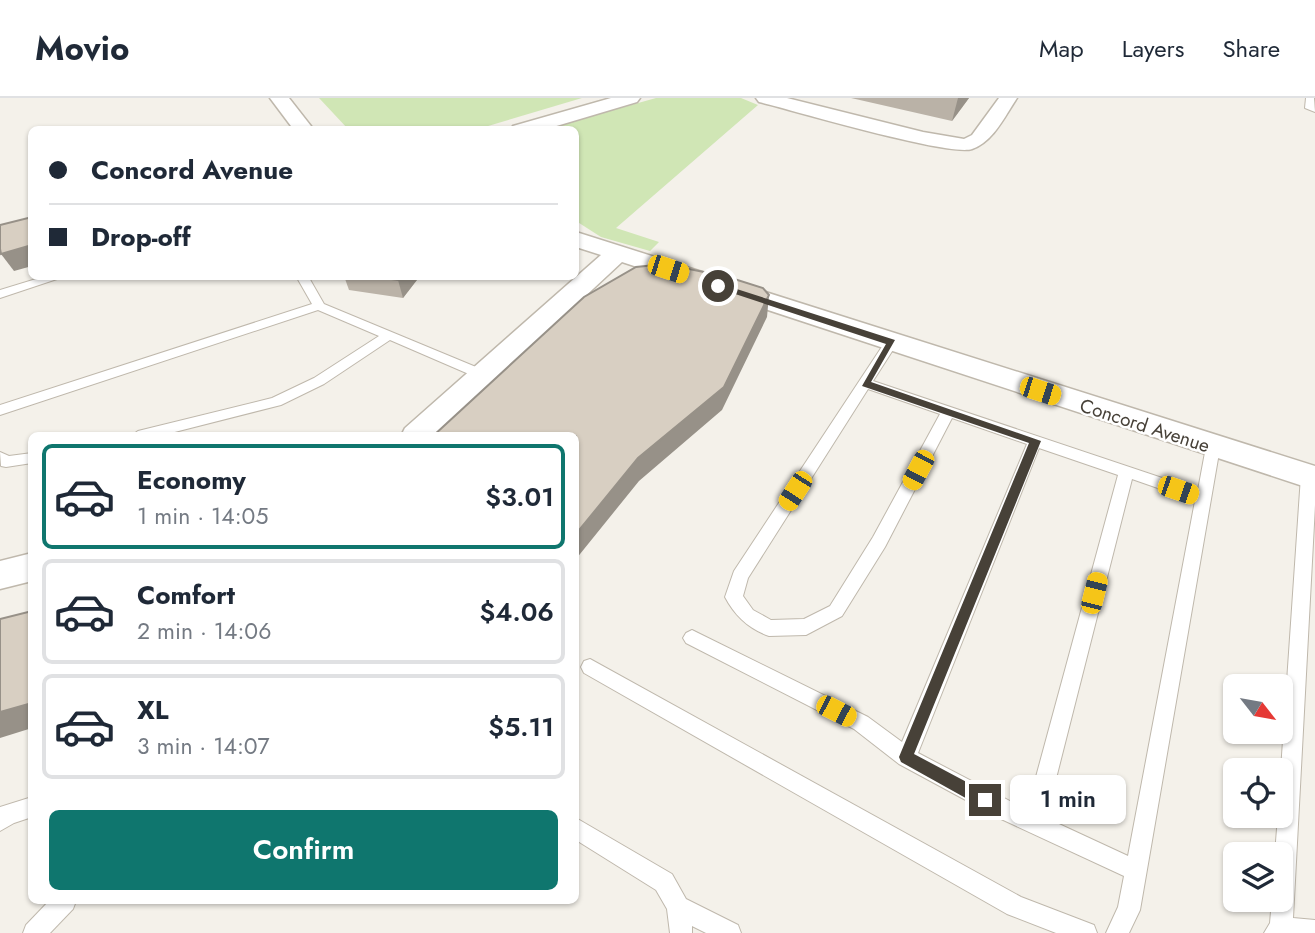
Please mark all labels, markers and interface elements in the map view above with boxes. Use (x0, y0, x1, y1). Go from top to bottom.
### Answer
text: Movio (35, 25, 129, 72)
text: Map (1039, 31, 1084, 66)
text: Layers (1122, 31, 1184, 66)
text: Share (1222, 31, 1280, 66)
text: Concord Avenue (91, 151, 293, 189)
text: Drop-off (91, 218, 191, 256)
car (645, 253, 692, 285)
route start (702, 270, 734, 302)
car (1017, 375, 1064, 407)
street label: Concord Avenue (1076, 392, 1213, 459)
car (899, 447, 938, 493)
text: Economy (137, 461, 246, 499)
icon: car (53, 465, 116, 528)
car (775, 468, 816, 514)
car (1155, 473, 1202, 507)
text: $3.01 (485, 478, 554, 516)
text: 1 min · 14:05 (137, 499, 268, 533)
car (1079, 570, 1110, 616)
text: Comfort (137, 576, 235, 614)
icon: car (53, 580, 116, 643)
text: $4.06 (479, 593, 554, 631)
text: 2 min · 14:06 (137, 614, 271, 648)
north arrow (1223, 674, 1293, 744)
map controls (1223, 674, 1293, 912)
text: XL (137, 691, 169, 729)
car (813, 692, 860, 730)
icon: car (53, 695, 116, 758)
text: $5.11 (488, 708, 554, 746)
text: 3 min · 14:07 (137, 729, 270, 763)
button: locate (1223, 758, 1293, 828)
callout: 1 min (1010, 776, 1125, 824)
text: 1 min (1040, 782, 1096, 816)
route end (969, 784, 1001, 816)
button: Confirm (49, 810, 558, 890)
button: layers (1223, 842, 1293, 912)

